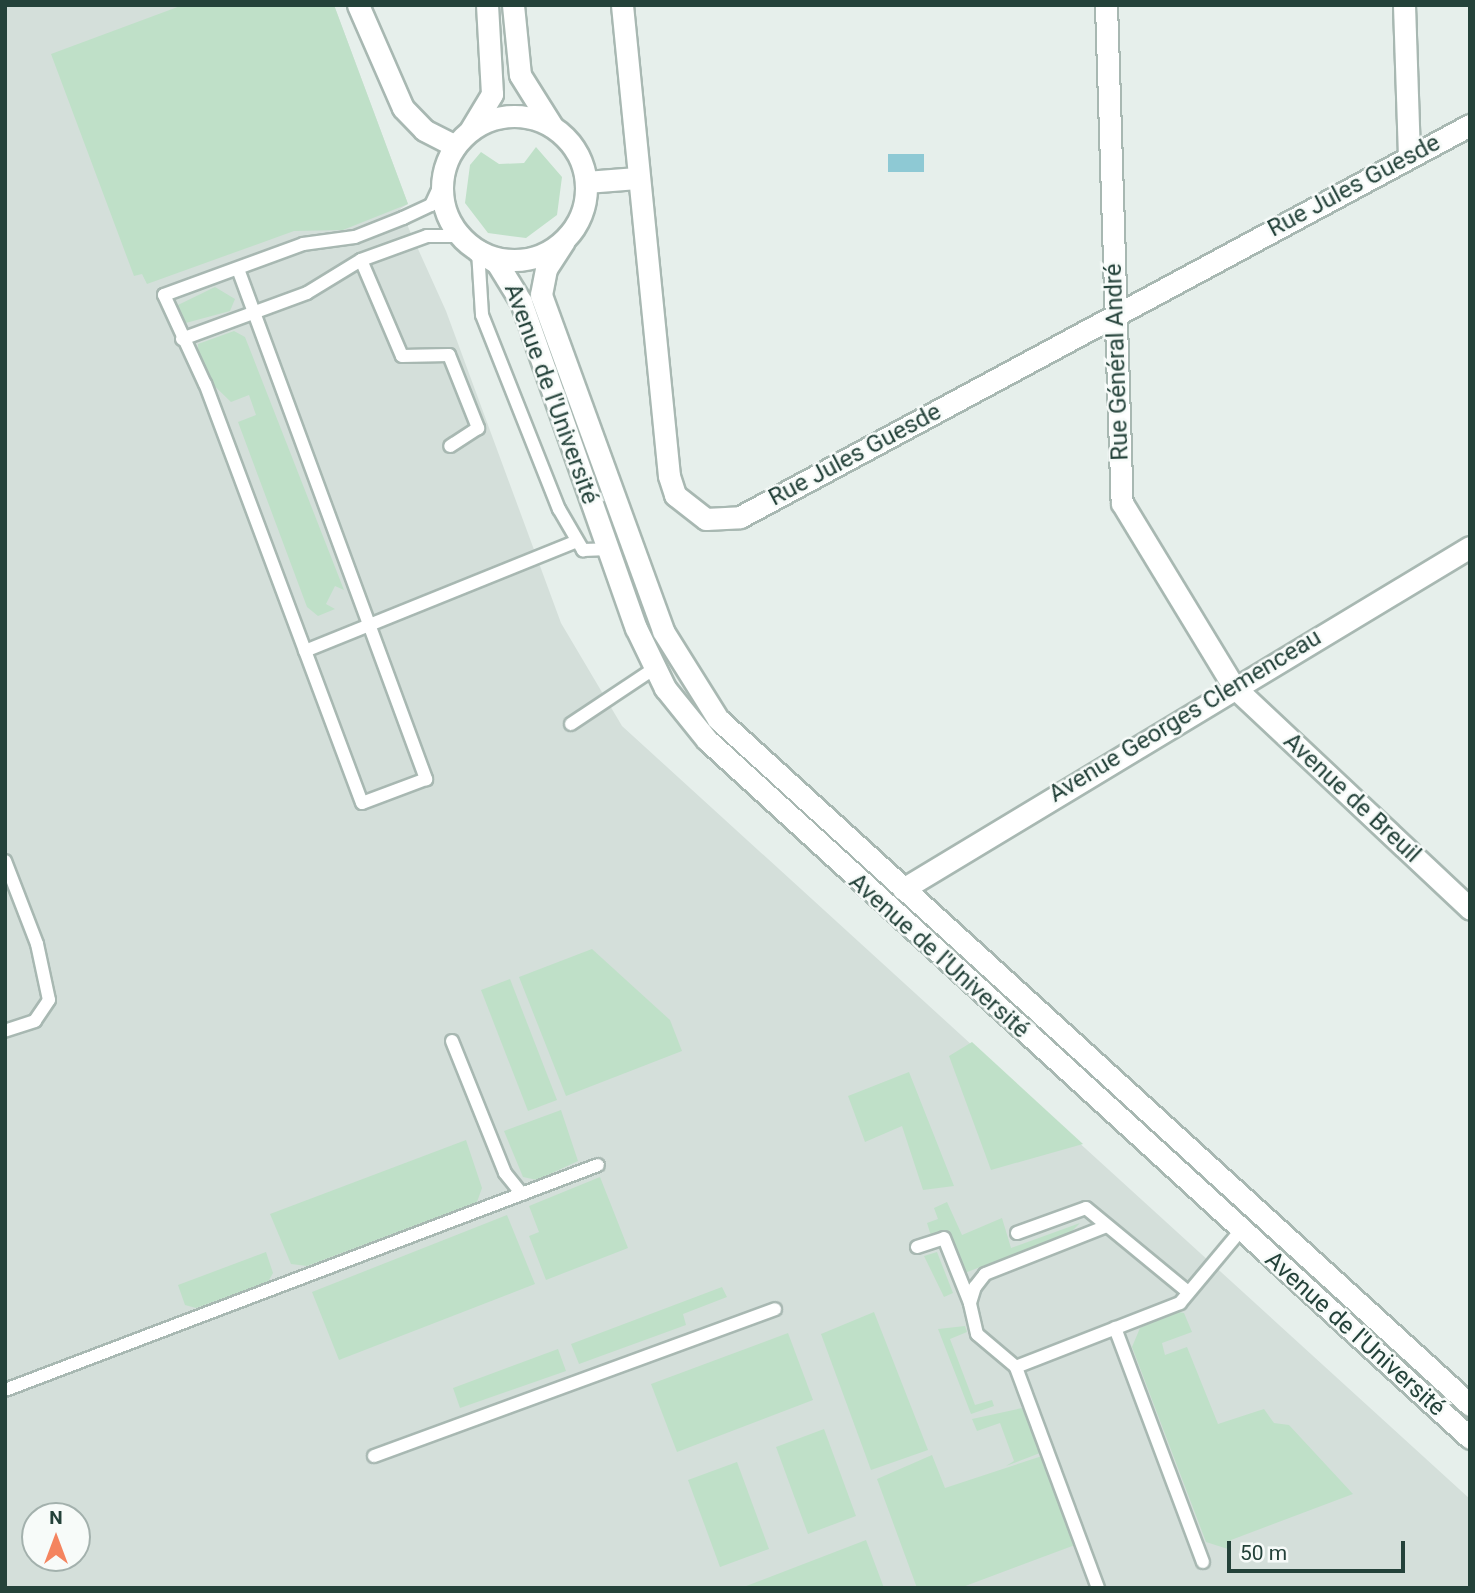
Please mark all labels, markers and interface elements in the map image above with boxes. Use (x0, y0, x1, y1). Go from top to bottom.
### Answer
street label: Rue Jules Guesde (1263, 128, 1445, 244)
street label: Rue Général André (1099, 263, 1135, 461)
street label: Avenue de l'Université (498, 280, 604, 508)
street label: Rue Jules Guesde (764, 397, 946, 513)
street label: Avenue Georges Clemenceau (1044, 623, 1326, 809)
street label: Avenue de Breuil (1277, 727, 1427, 869)
street label: Avenue de l'Université (843, 868, 1035, 1044)
street label: Avenue de l'Université (1259, 1246, 1451, 1422)
north arrow (21, 1502, 91, 1572)
text: N (49, 1506, 63, 1529)
scale bar (1230, 1526, 1408, 1570)
text: 50 m (1240, 1541, 1287, 1565)

